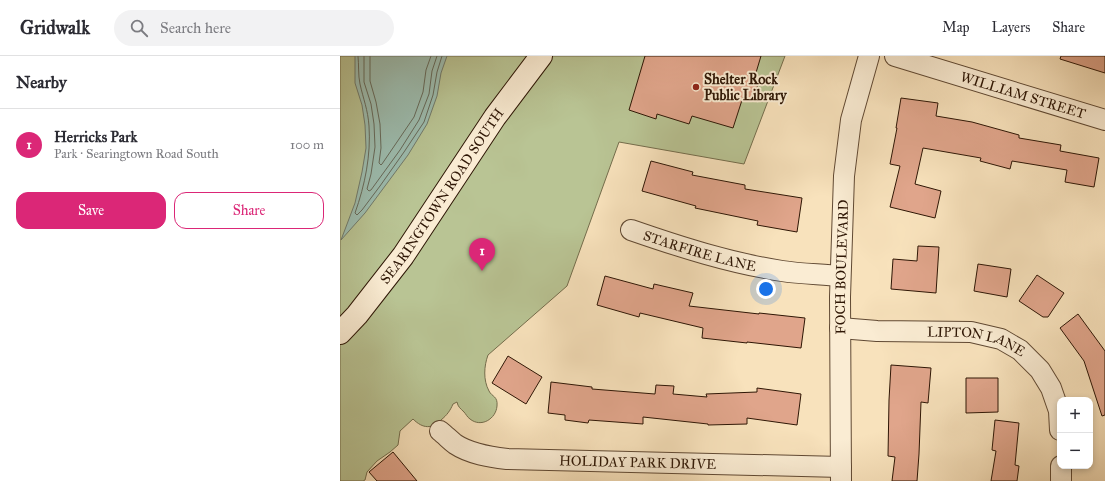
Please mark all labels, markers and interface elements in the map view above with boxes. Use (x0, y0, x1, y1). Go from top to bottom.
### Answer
search box (114, 10, 394, 46)
text: Gridwalk (20, 16, 90, 39)
icon: search (128, 17, 150, 39)
text: Search here (160, 19, 231, 37)
text: Map (942, 19, 970, 36)
text: Layers (992, 19, 1030, 36)
text: Share (1052, 19, 1085, 36)
street label: WILLIAM STREET (958, 68, 1088, 122)
place label: Shelter Rock Public Library (704, 71, 788, 105)
text: Nearby (16, 72, 67, 93)
marker: Shelter Rock Public Library (691, 82, 701, 92)
street label: SEARINGTOWN ROAD SOUTH (376, 105, 507, 287)
text: Herricks Park (54, 128, 138, 146)
text: 1 (26, 137, 32, 153)
text: 100 m (290, 137, 324, 153)
text: Park · Searingtown Road South (54, 146, 219, 162)
button: Save (16, 192, 166, 229)
button: Share (174, 192, 324, 229)
street label: FOCH BOULEVARD (831, 199, 852, 334)
street label: STARFIRE LANE (641, 226, 758, 275)
pin: 1 (469, 238, 495, 271)
your location (756, 279, 776, 299)
street label: LIPTON LANE (927, 323, 1029, 360)
map controls (1057, 397, 1093, 469)
button: + (1057, 397, 1093, 433)
button: − (1057, 433, 1093, 469)
street label: HOLIDAY PARK DRIVE (559, 452, 716, 473)

